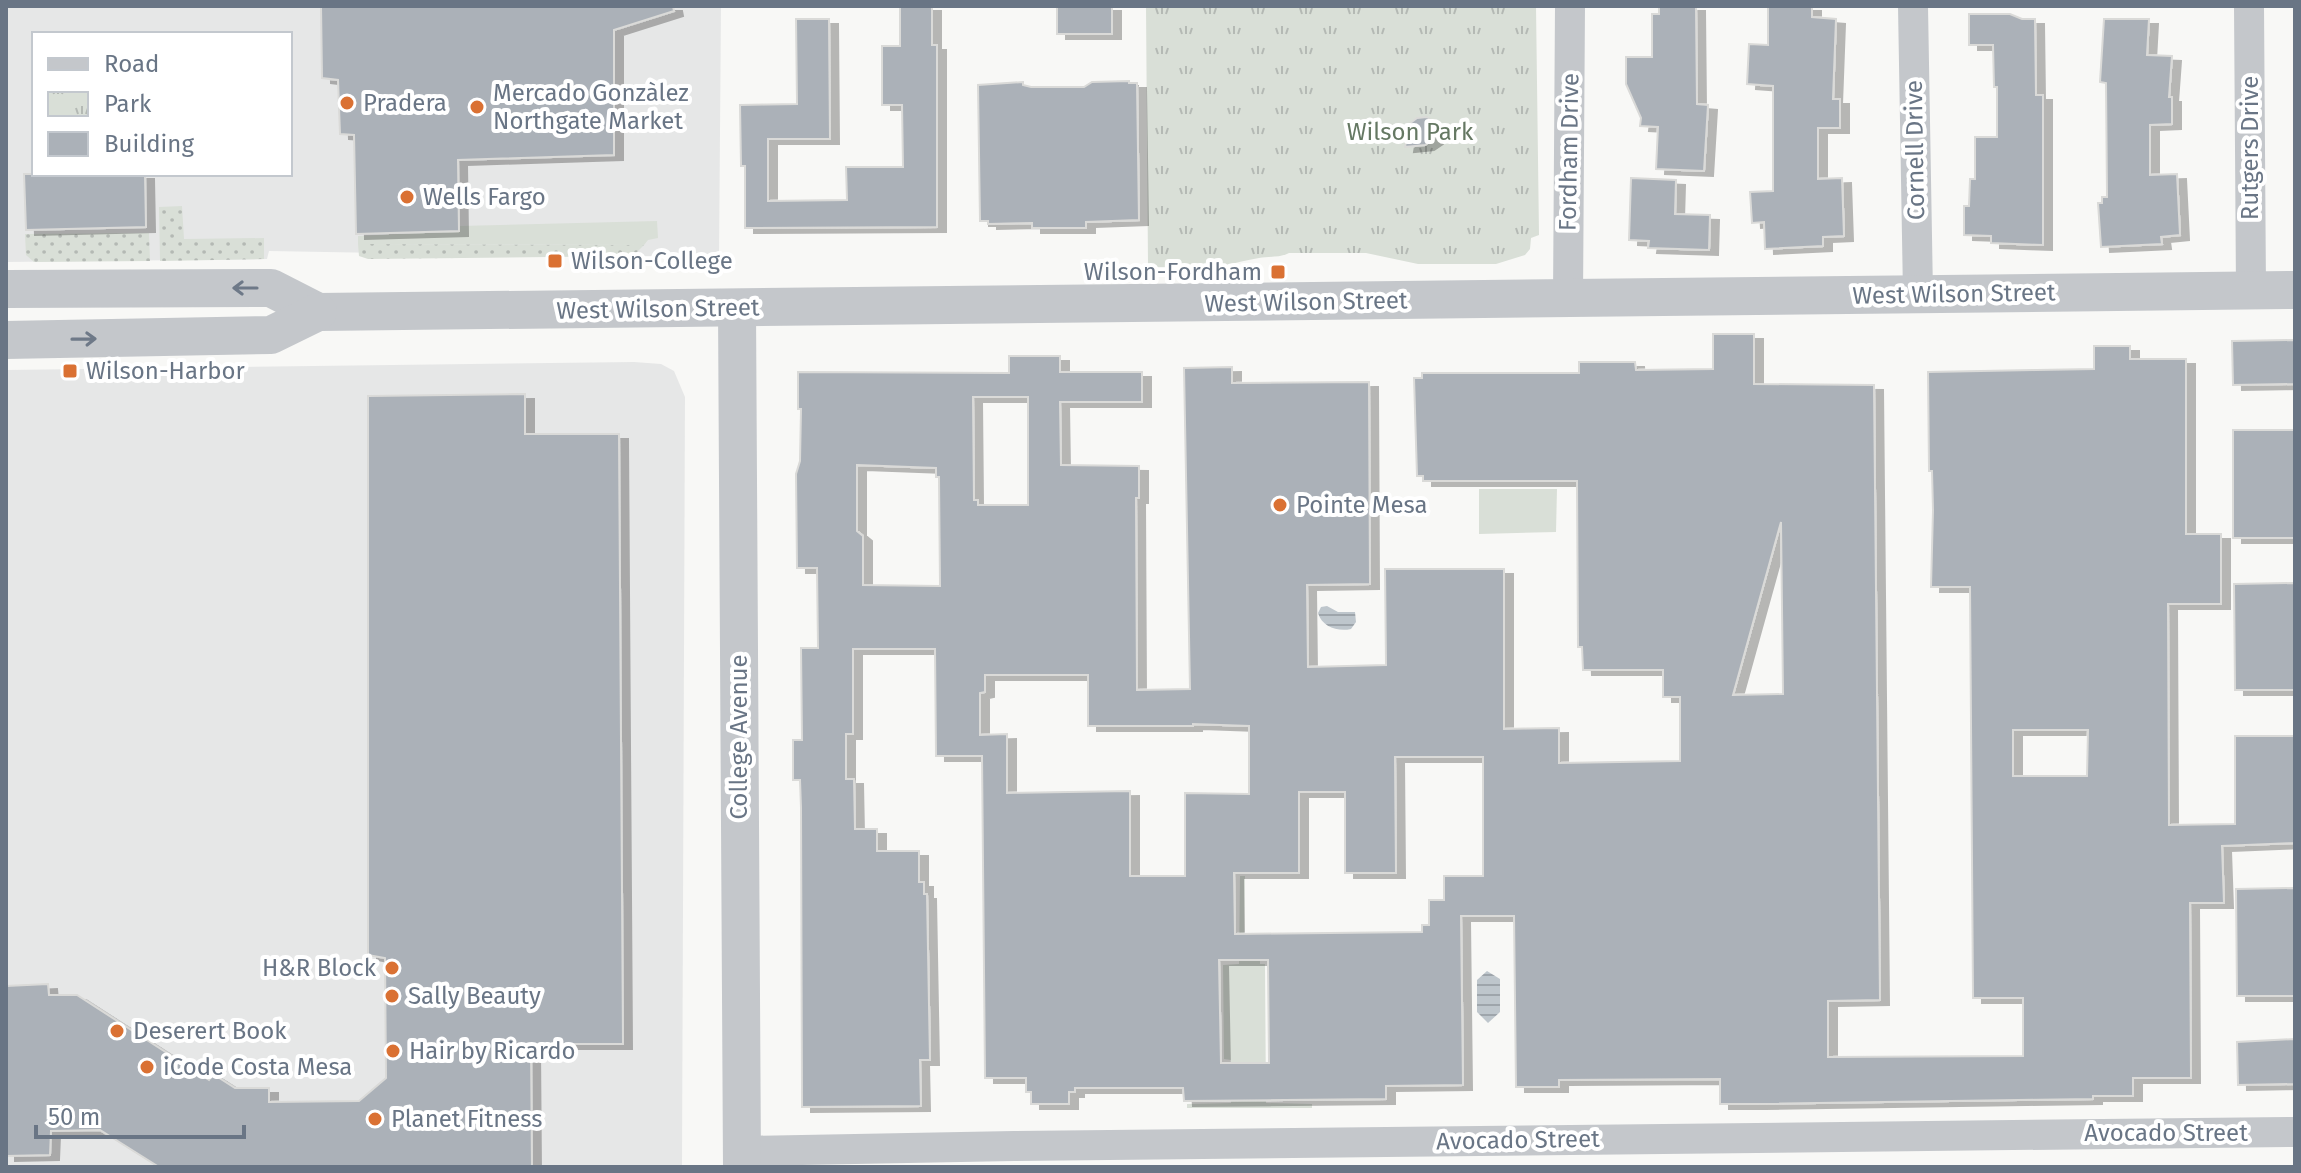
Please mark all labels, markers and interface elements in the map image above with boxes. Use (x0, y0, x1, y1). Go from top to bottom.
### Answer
legend (32, 32, 292, 176)
text: Road (104, 50, 159, 78)
street label: Fordham Drive (1554, 73, 1584, 231)
street label: Rutgers Drive (2236, 76, 2264, 220)
place label: Mercado Gonzàlez Northgate Market (493, 79, 689, 135)
street label: Cornell Drive (1900, 80, 1930, 220)
place label: Pradera (363, 89, 447, 117)
text: Park (104, 90, 152, 118)
marker: Pradera (338, 94, 356, 112)
marker: Mercado Gonzàlez Northgate Market (468, 98, 486, 116)
park label: Wilson Park (1347, 118, 1474, 146)
text: Building (104, 130, 194, 158)
place label: Wells Fargo (423, 183, 546, 211)
marker: Wells Fargo (398, 188, 416, 206)
place label: Wilson-College (571, 247, 733, 275)
marker: Wilson-College (546, 252, 564, 270)
place label: Wilson-Fordham (1084, 258, 1262, 286)
marker: Wilson-Fordham (1269, 263, 1287, 281)
street label: West Wilson Street (1852, 278, 2056, 310)
one-way arrow (232, 280, 259, 296)
street label: West Wilson Street (1204, 286, 1408, 318)
street label: West Wilson Street (556, 293, 760, 325)
one-way arrow (70, 331, 97, 346)
place label: Wilson-Harbor (86, 357, 245, 385)
marker: Wilson-Harbor (61, 362, 79, 380)
place label: Pointe Mesa (1296, 491, 1428, 519)
marker: Pointe Mesa (1271, 496, 1289, 514)
street label: College Avenue (725, 654, 753, 820)
place label: H&R Block (262, 954, 377, 982)
marker: H&R Block (383, 959, 401, 977)
place label: Sally Beauty (408, 982, 541, 1010)
marker: Sally Beauty (383, 987, 401, 1005)
place label: Deserert Book (133, 1017, 287, 1045)
marker: Deserert Book (108, 1022, 126, 1040)
place label: Hair by Ricardo (409, 1037, 576, 1065)
marker: Hair by Ricardo (384, 1042, 402, 1060)
place label: iCode Costa Mesa (163, 1053, 352, 1081)
marker: iCode Costa Mesa (138, 1058, 156, 1076)
scale bar (36, 1089, 244, 1139)
text: 50 m (48, 1103, 100, 1131)
place label: Planet Fitness (391, 1105, 543, 1133)
marker: Planet Fitness (366, 1110, 384, 1128)
street label: Avocado Street (2084, 1119, 2248, 1147)
street label: Avocado Street (1436, 1125, 1600, 1155)

